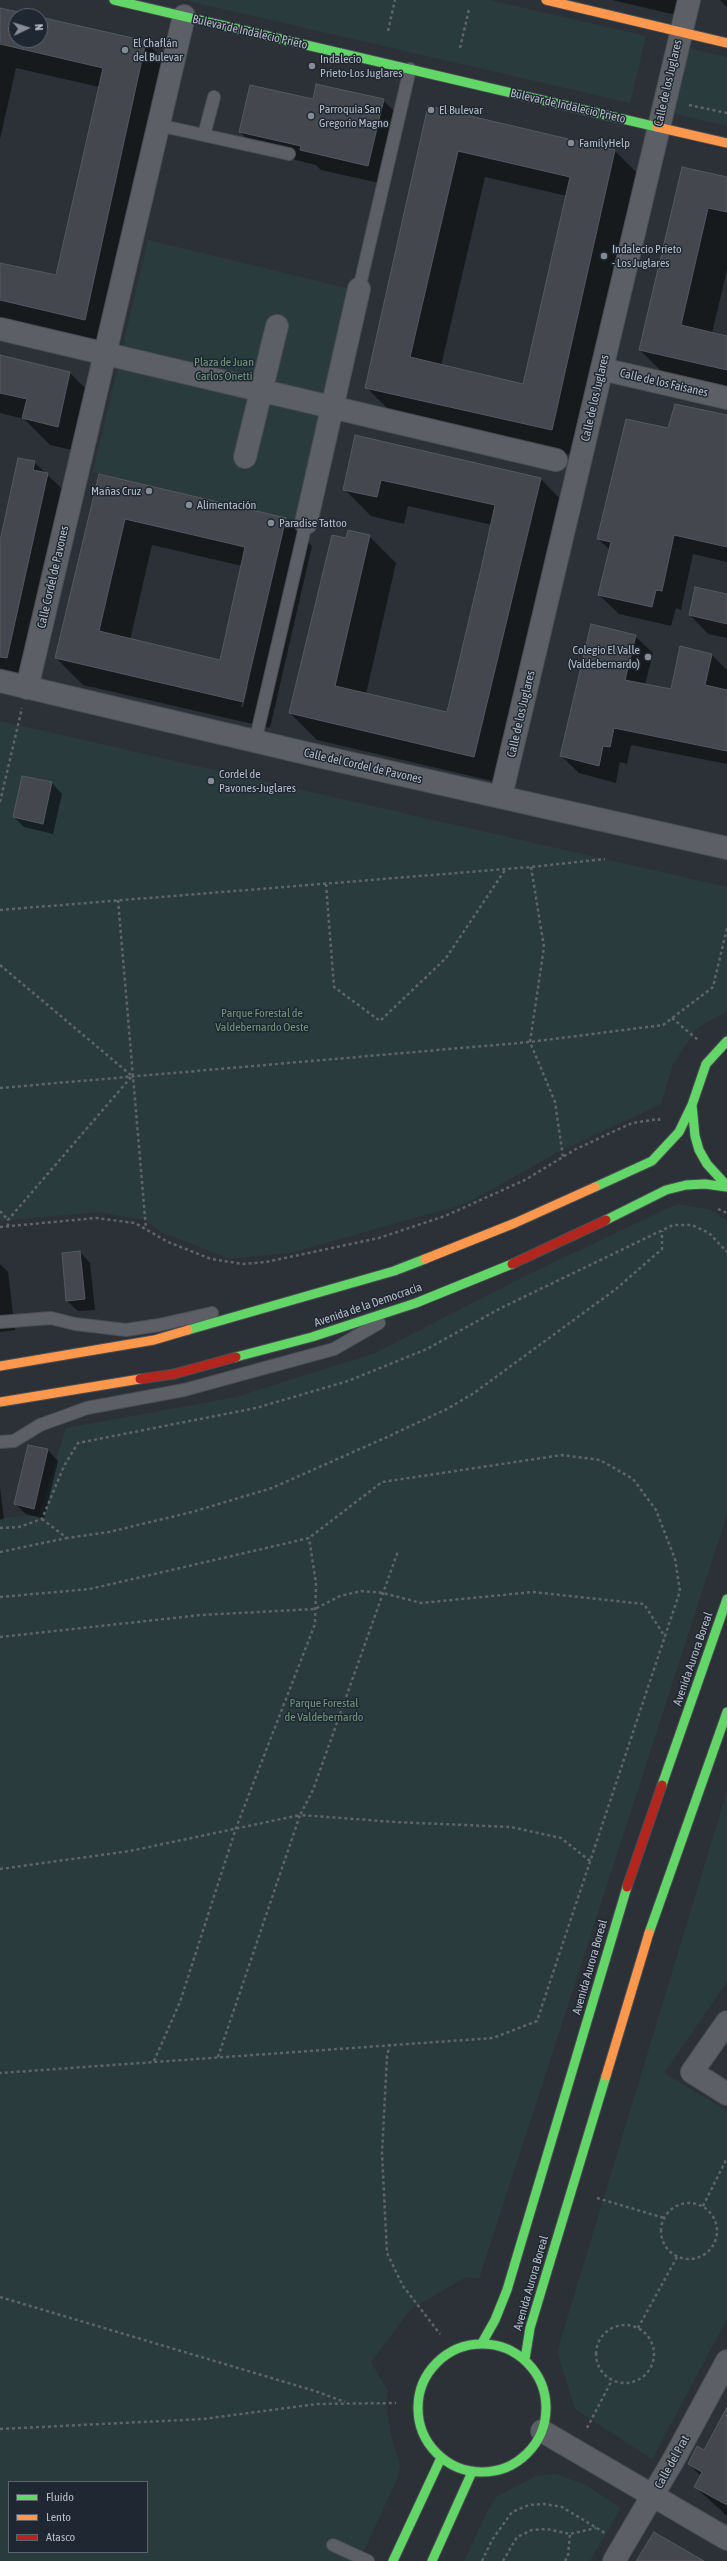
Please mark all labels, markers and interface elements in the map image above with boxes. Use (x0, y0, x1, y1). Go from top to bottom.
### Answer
north arrow (8, 8, 48, 48)
street label: Bulevar de Indalecio Prieto (191, 12, 309, 52)
text: N (33, 24, 45, 31)
place label: El Chaflán del Bulevar (133, 36, 183, 64)
street label: Calle de los Juglares (651, 38, 685, 128)
marker: El Chaflán del Bulevar (120, 45, 130, 55)
place label: Indalecio Prieto-Los Juglares (320, 52, 403, 80)
marker: Indalecio Prieto-Los Juglares (307, 61, 317, 71)
street label: Bulevar de Indalecio Prieto (509, 86, 627, 126)
place label: Parroquia San Gregorio Magno (319, 102, 389, 130)
place label: El Bulevar (439, 103, 483, 117)
marker: El Bulevar (426, 105, 436, 115)
marker: Parroquia San Gregorio Magno (306, 111, 316, 121)
place label: FamilyHelp (579, 136, 630, 150)
marker: FamilyHelp (566, 138, 576, 148)
place label: Indalecio Prieto - Los Juglares (612, 242, 682, 270)
marker: Indalecio Prieto - Los Juglares (599, 251, 609, 261)
street label: Calle de los Juglares (578, 353, 612, 443)
park label: Plaza de Juan Carlos Onetti (194, 355, 254, 383)
street label: Calle de los Faisanes (619, 366, 709, 400)
place label: Mañas Cruz (91, 484, 141, 498)
marker: Mañas Cruz (144, 486, 154, 496)
place label: Alimentación (197, 498, 256, 512)
marker: Alimentación (184, 500, 194, 510)
place label: Paradise Tattoo (279, 516, 347, 530)
marker: Paradise Tattoo (266, 518, 276, 528)
street label: Calle Cordel de Pavones (34, 524, 72, 630)
place label: Colegio El Valle (Valdebernardo) (568, 643, 640, 671)
marker: Colegio El Valle (Valdebernardo) (643, 652, 653, 662)
street label: Calle de los Juglares (504, 669, 538, 759)
street label: Calle del Cordel de Pavones (303, 745, 423, 787)
place label: Cordel de Pavones-Juglares (219, 767, 296, 795)
marker: Cordel de Pavones-Juglares (206, 776, 216, 786)
park label: Parque Forestal de Valdebernardo Oeste (215, 1006, 309, 1034)
street label: Avenida de la Democracia (312, 1280, 424, 1330)
street label: Avenida Aurora Boreal (670, 1610, 716, 1708)
park label: Parque Forestal de Valdebernardo (284, 1696, 364, 1724)
street label: Avenida Aurora Boreal (570, 1918, 610, 2016)
street label: Avenida Aurora Boreal (511, 2234, 551, 2332)
street label: Calle del Prat (652, 2433, 692, 2491)
legend (8, 2481, 148, 2553)
text: Fluido (46, 2490, 74, 2504)
text: Lento (46, 2510, 71, 2524)
text: Atasco (46, 2530, 75, 2544)

